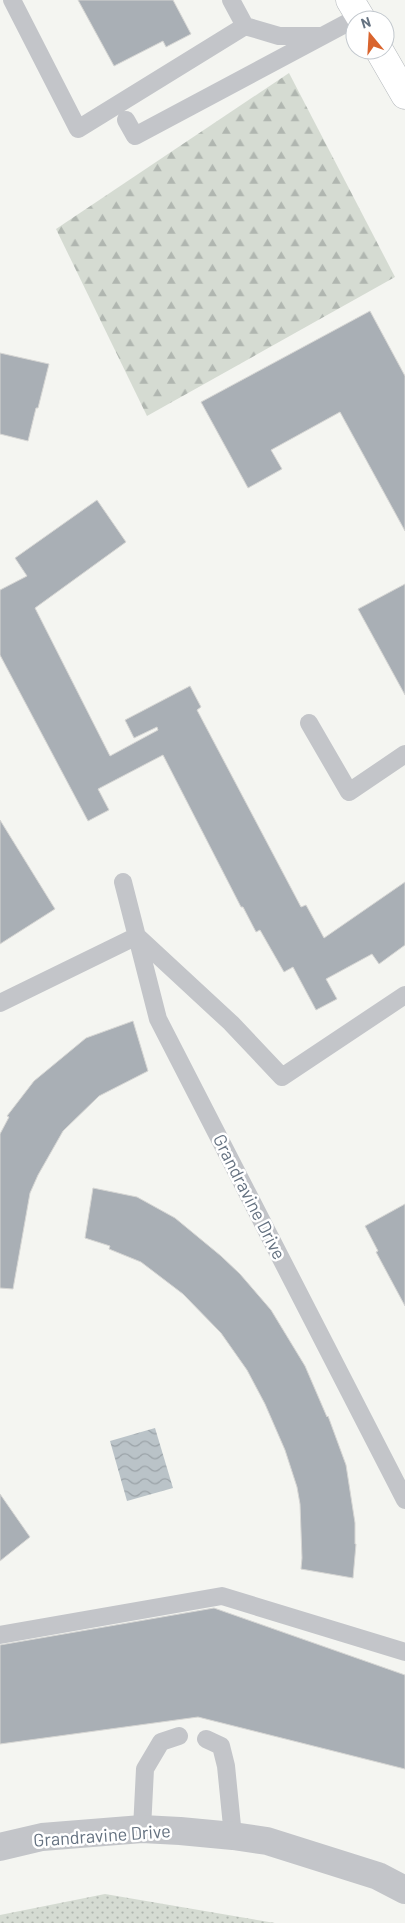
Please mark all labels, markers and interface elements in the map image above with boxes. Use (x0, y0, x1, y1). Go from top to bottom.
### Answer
north arrow (345, 10, 395, 60)
text: N (359, 13, 373, 32)
street label: Grandravine Drive (209, 1130, 291, 1263)
street label: Grandravine Drive (32, 1819, 171, 1851)

